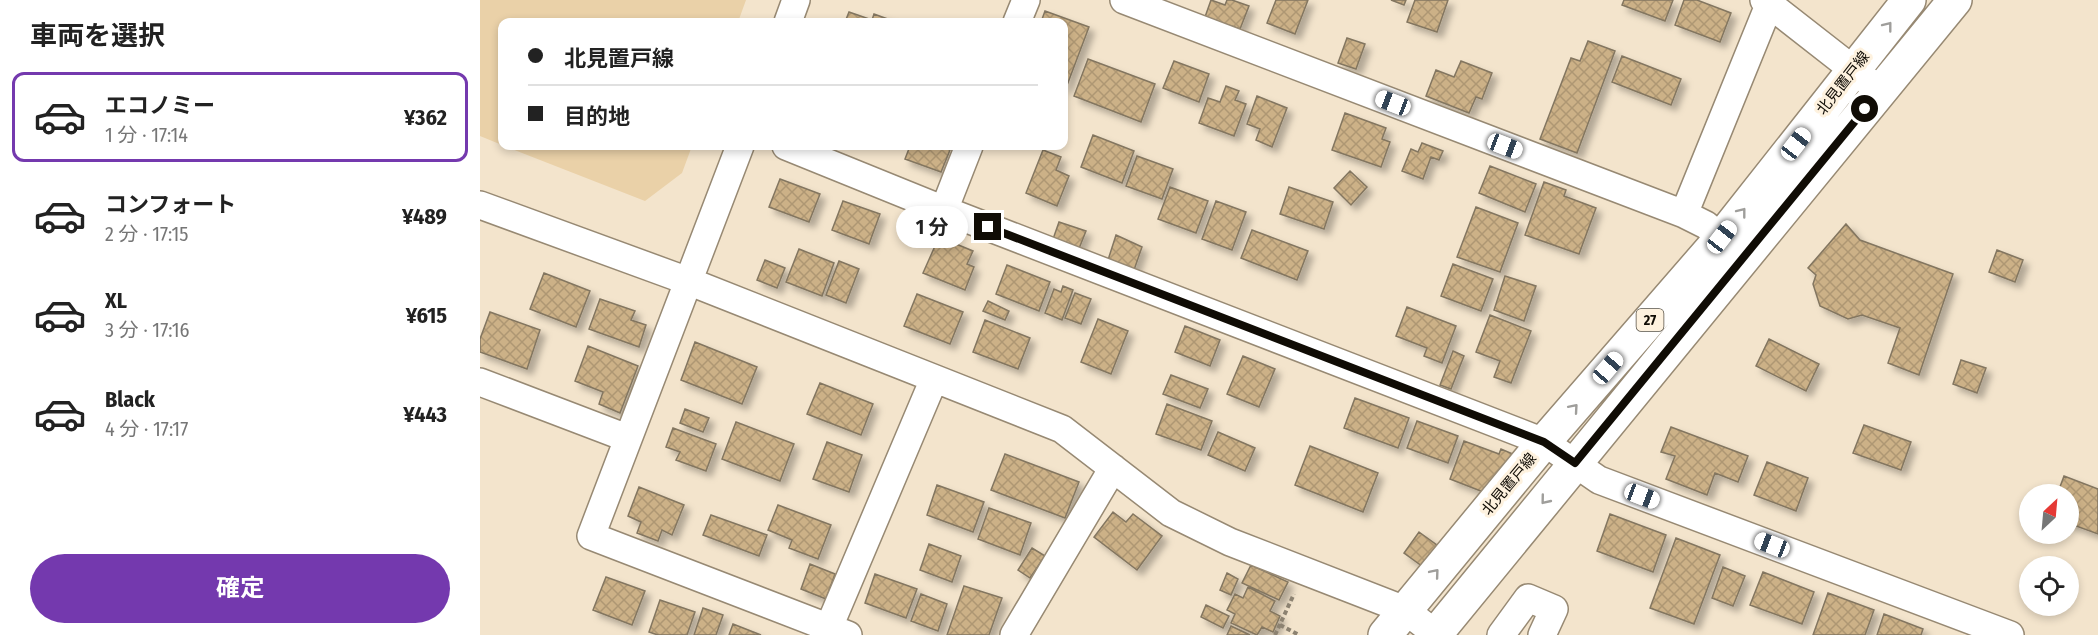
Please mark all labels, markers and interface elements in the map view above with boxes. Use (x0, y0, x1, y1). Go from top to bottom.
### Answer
text: 車両を選択 (30, 20, 165, 52)
one-way arrow (1881, 22, 1892, 33)
text: 北見置戸線 (564, 45, 674, 72)
street label: 北見置戸線 (1813, 48, 1873, 118)
car (1373, 88, 1413, 118)
icon: car (33, 90, 87, 144)
text: エコノミー (105, 92, 215, 119)
route start (1851, 95, 1878, 122)
text: 目的地 (564, 103, 630, 130)
text: ¥362 (404, 104, 447, 131)
text: 1 分 · 17:14 (105, 123, 188, 147)
car (1778, 124, 1814, 164)
car (1485, 131, 1525, 161)
icon: car (33, 189, 87, 243)
text: コンフォート (105, 191, 236, 218)
text: ¥489 (402, 203, 447, 230)
callout: 1 分 (895, 206, 967, 248)
one-way arrow (1734, 208, 1745, 219)
route end (974, 213, 1001, 240)
text: 1 分 (916, 215, 948, 239)
car (1704, 217, 1740, 257)
text: 2 分 · 17:15 (105, 222, 188, 246)
text: XL (105, 287, 127, 314)
icon: car (33, 288, 87, 342)
text: ¥615 (406, 302, 447, 329)
road number: 27 (1636, 309, 1664, 331)
text: 3 分 · 17:16 (105, 318, 189, 342)
car (1589, 349, 1627, 387)
text: Black (105, 386, 155, 413)
icon: car (33, 387, 87, 441)
text: ¥443 (403, 401, 447, 428)
one-way arrow (1567, 404, 1578, 415)
text: 4 分 · 17:17 (105, 417, 188, 441)
street label: 北見置戸線 (1478, 449, 1540, 519)
car (1622, 481, 1662, 511)
north arrow (2019, 484, 2079, 544)
map controls (2019, 484, 2079, 616)
one-way arrow (1541, 493, 1552, 504)
car (1752, 530, 1792, 560)
button: 確定 (30, 554, 450, 623)
button: locate (2019, 556, 2079, 616)
one-way arrow (1428, 569, 1439, 580)

